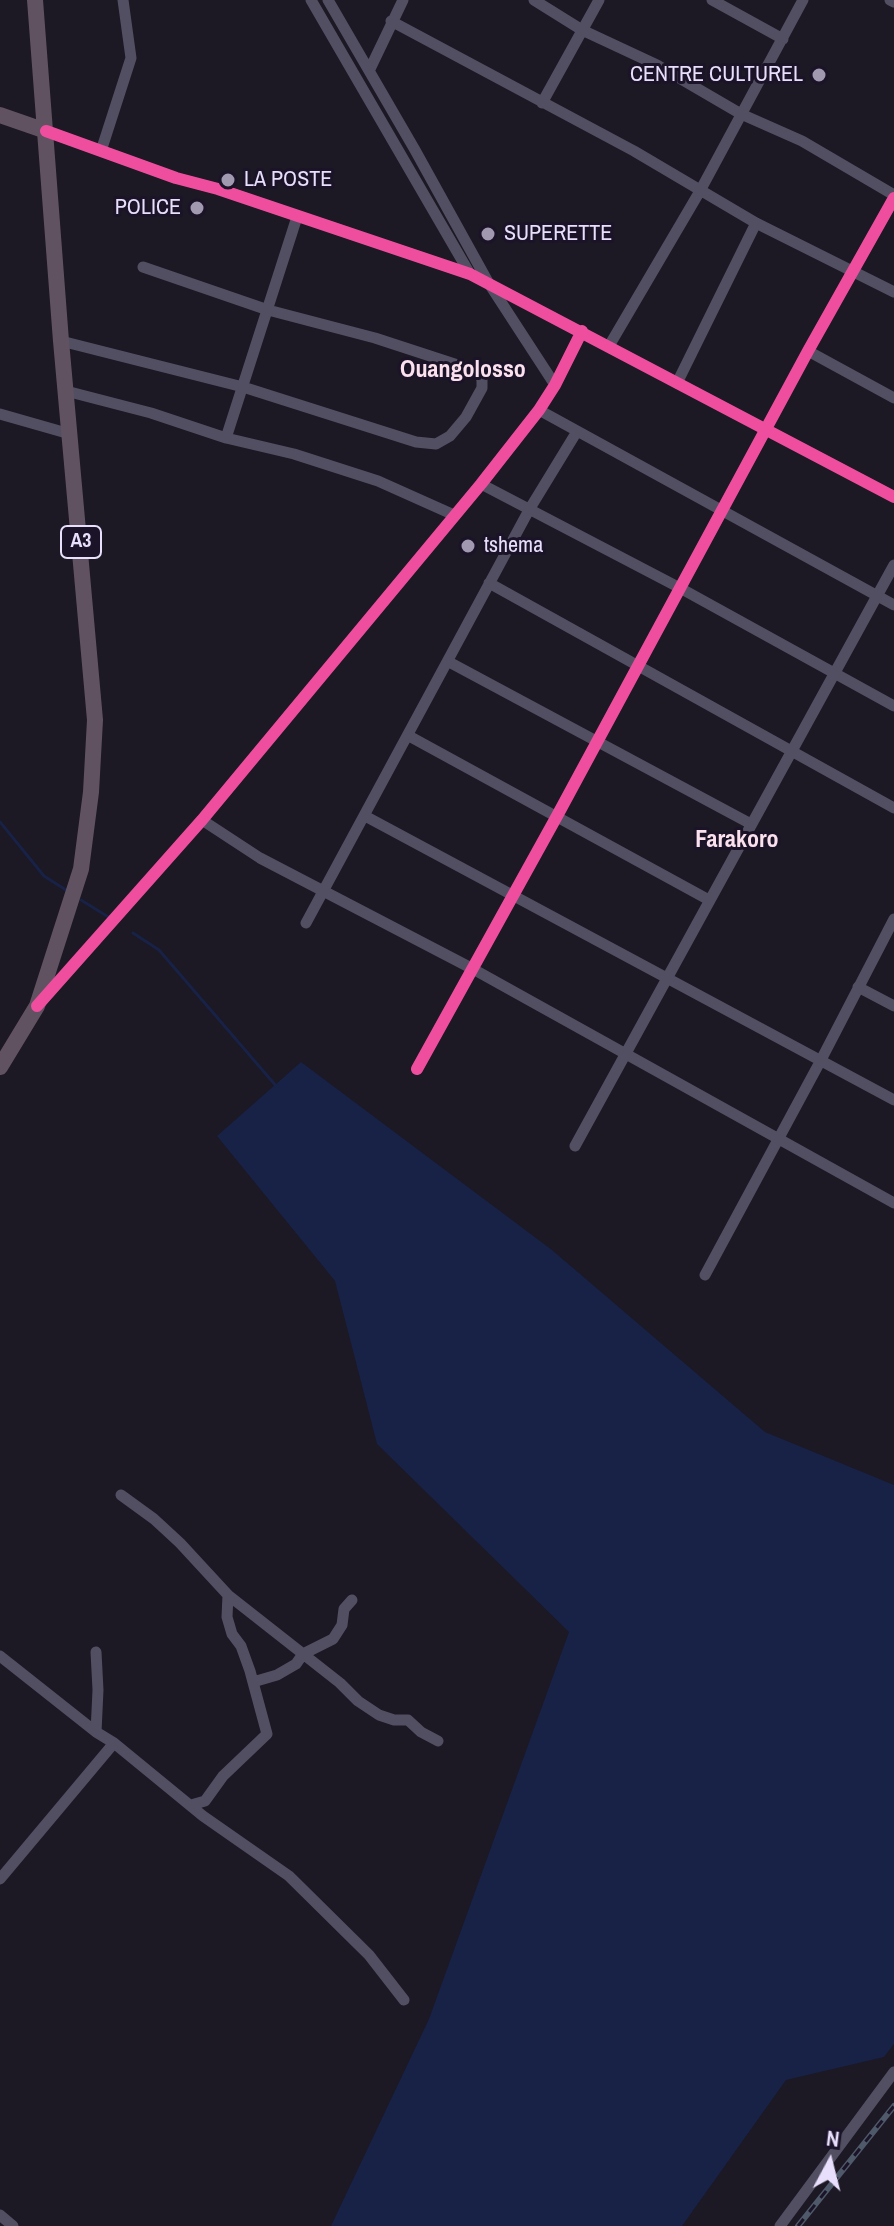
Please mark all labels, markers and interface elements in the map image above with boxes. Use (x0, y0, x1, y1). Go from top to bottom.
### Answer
place label: CENTRE CULTUREL (630, 62, 803, 88)
marker: CENTRE CULTUREL (810, 66, 828, 84)
place label: LA POSTE (244, 167, 332, 193)
marker: LA POSTE (219, 171, 237, 189)
place label: POLICE (115, 195, 181, 221)
marker: POLICE (188, 199, 206, 217)
place label: SUPERETTE (504, 221, 612, 247)
marker: SUPERETTE (479, 225, 497, 243)
district label: Ouangolosso (400, 357, 526, 385)
road number: A3 (61, 526, 101, 558)
place label: tshema (484, 533, 543, 559)
marker: tshema (459, 537, 477, 555)
district label: Farakoro (695, 827, 779, 855)
north arrow (790, 2122, 870, 2202)
text: N (825, 2122, 841, 2154)

